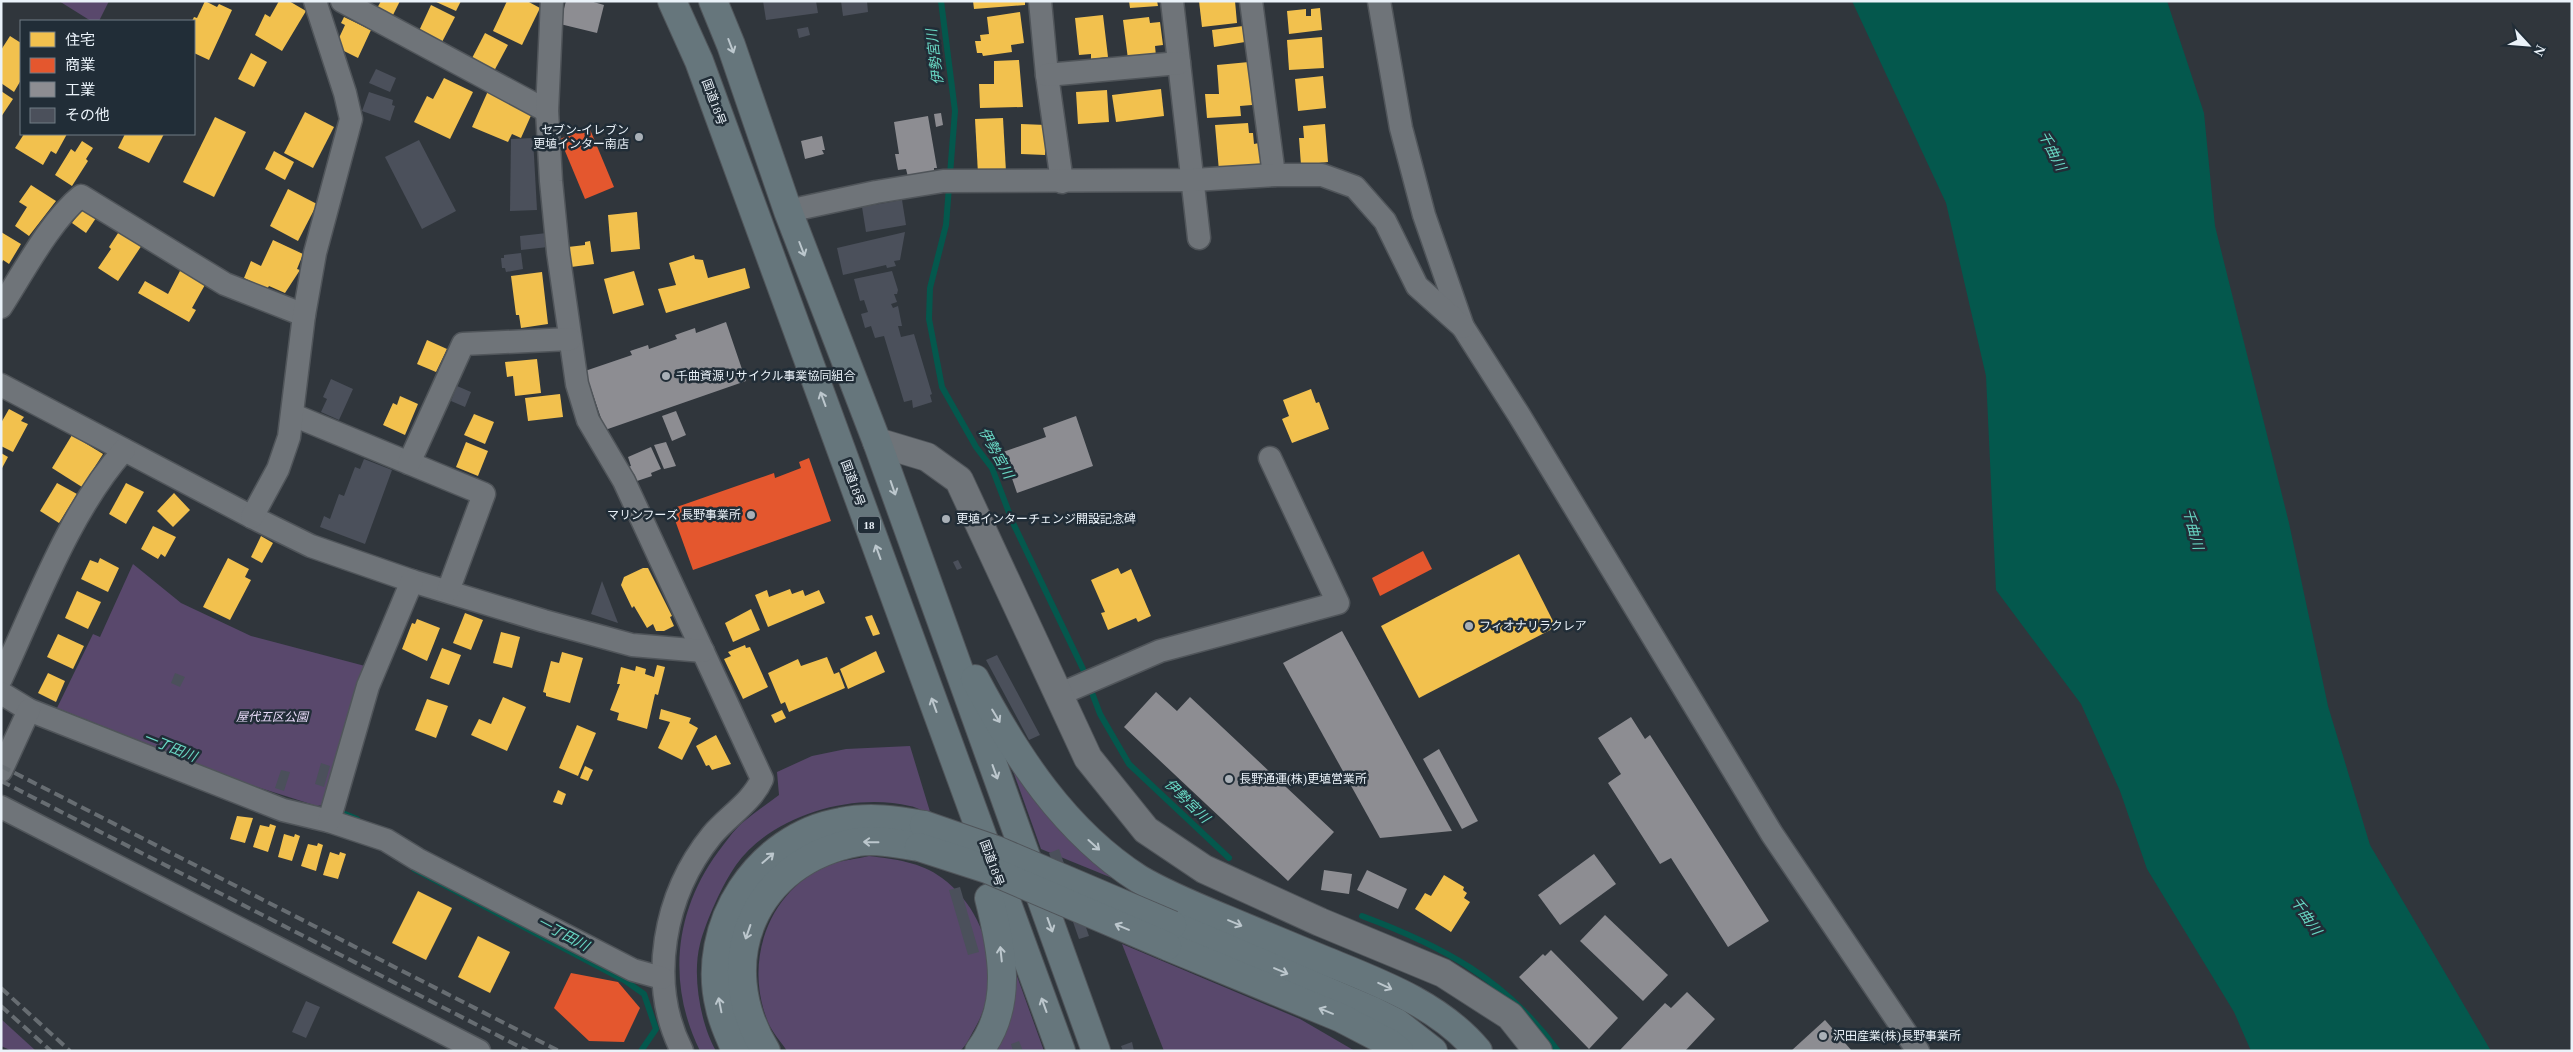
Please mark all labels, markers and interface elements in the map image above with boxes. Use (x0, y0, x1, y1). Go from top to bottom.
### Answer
legend (20, 20, 195, 135)
north arrow (2503, 20, 2553, 70)
water label: 伊勢宮川 (924, 26, 946, 86)
text: 住宅 (65, 32, 95, 48)
one-way arrow (727, 38, 736, 53)
text: N (2530, 43, 2548, 58)
text: 商業 (65, 57, 95, 73)
street label: 国道18号 (699, 77, 729, 127)
text: 工業 (65, 82, 95, 98)
text: その他 (65, 107, 110, 123)
place label: セブン-イレブン 更埴インター南店 (533, 123, 629, 151)
water label: 千曲川 (2036, 129, 2069, 175)
marker: セブン-イレブン 更埴インター南店 (633, 131, 645, 143)
one-way arrow (798, 241, 807, 256)
place label: 千曲資源リサイクル事業協同組合 (676, 369, 855, 383)
marker: 千曲資源リサイクル事業協同組合 (660, 370, 672, 382)
one-way arrow (818, 392, 827, 407)
water label: 伊勢宮川 (976, 425, 1017, 483)
street label: 国道18号 (838, 458, 868, 508)
one-way arrow (889, 479, 898, 495)
water label: 千曲川 (2180, 507, 2206, 553)
place label: マリンフーズ 長野事業所 (607, 508, 741, 522)
marker: マリンフーズ 長野事業所 (745, 509, 757, 521)
place label: 更埴インターチェンジ開設記念碑 (956, 512, 1136, 526)
marker: 更埴インターチェンジ開設記念碑 (940, 513, 952, 525)
road number: 18 (858, 516, 880, 534)
one-way arrow (873, 545, 882, 560)
place label: フィオナリラクレア (1479, 619, 1587, 633)
marker: フィオナリラクレア (1463, 620, 1475, 632)
one-way arrow (929, 697, 938, 713)
one-way arrow (992, 709, 1002, 723)
park label: 屋代五区公園 (236, 710, 310, 724)
water label: 一丁田川 (141, 730, 201, 765)
one-way arrow (991, 764, 1000, 780)
place label: 長野通運(株)更埴営業所 (1239, 772, 1367, 786)
marker: 長野通運(株)更埴営業所 (1223, 773, 1235, 785)
water label: 伊勢宮川 (1162, 776, 1214, 827)
one-way arrow (863, 837, 879, 847)
street label: 国道18号 (977, 838, 1007, 888)
one-way arrow (1088, 839, 1101, 850)
one-way arrow (762, 853, 775, 864)
water label: 千曲川 (2288, 894, 2325, 939)
water label: 一丁田川 (535, 914, 593, 955)
one-way arrow (1046, 917, 1055, 932)
one-way arrow (1227, 919, 1242, 929)
one-way arrow (1115, 921, 1130, 930)
one-way arrow (743, 924, 752, 940)
one-way arrow (996, 947, 1006, 963)
one-way arrow (1273, 966, 1288, 976)
one-way arrow (1377, 982, 1392, 992)
one-way arrow (714, 998, 724, 1014)
one-way arrow (1039, 998, 1048, 1013)
one-way arrow (1319, 1006, 1334, 1016)
place label: 沢田産業(株)長野事業所 (1833, 1029, 1961, 1043)
marker: 沢田産業(株)長野事業所 (1817, 1030, 1829, 1042)

